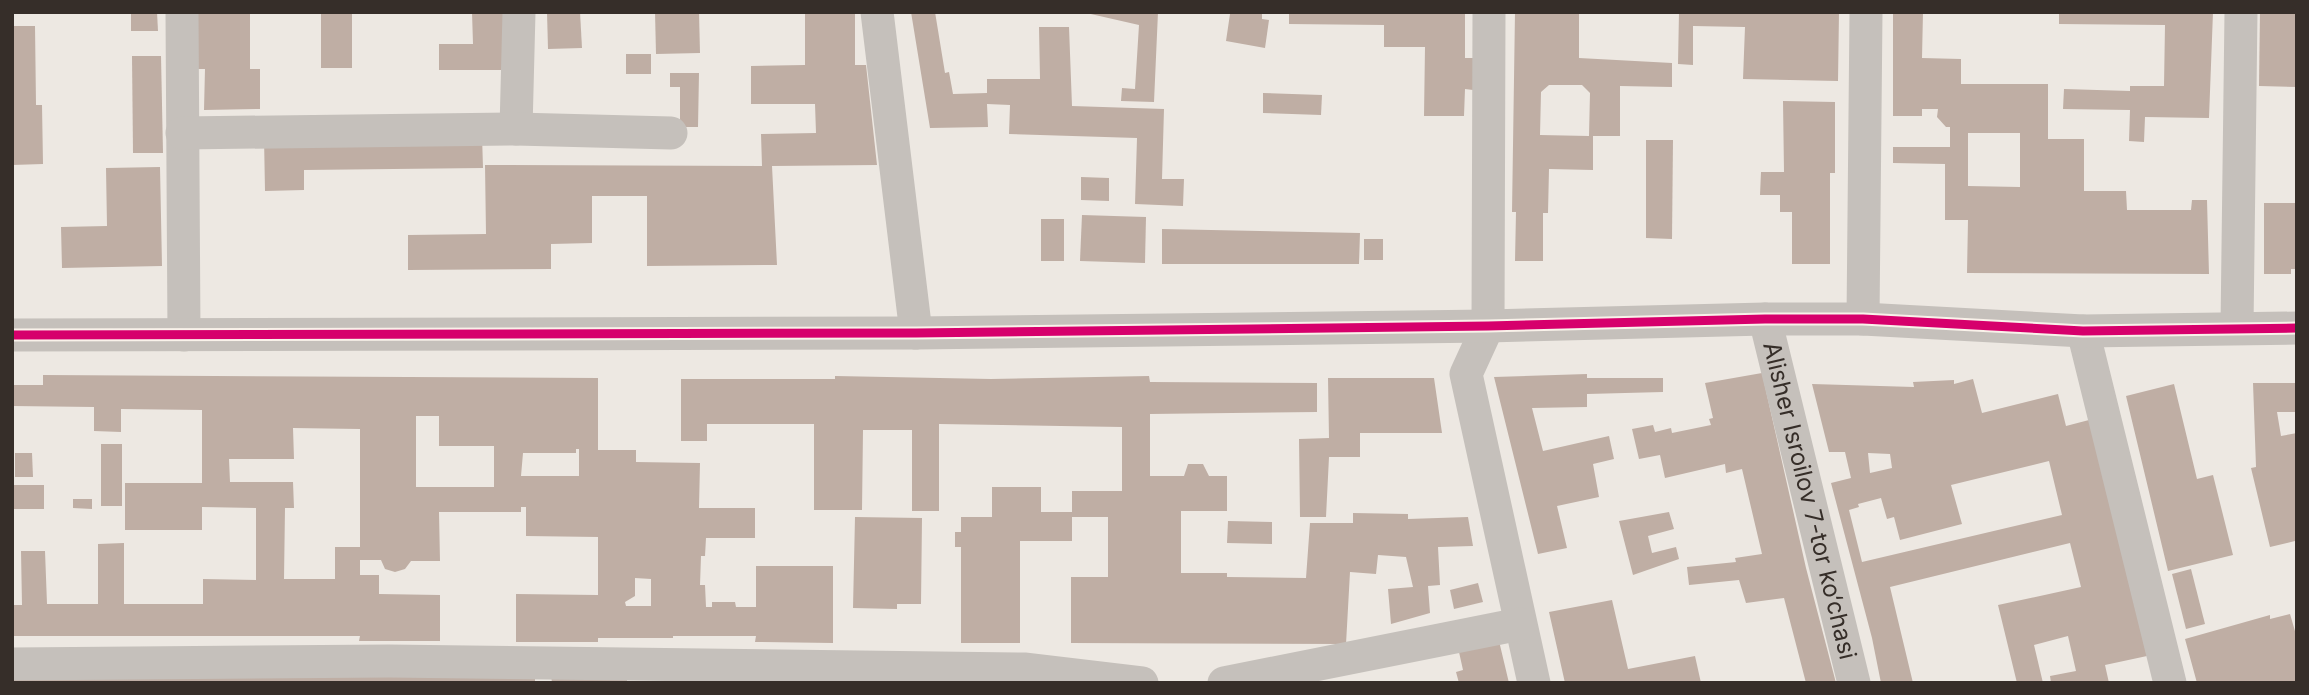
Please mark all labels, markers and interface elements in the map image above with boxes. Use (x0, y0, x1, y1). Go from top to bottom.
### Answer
street label: Alisher Isroilov 7-tor ko‘chasi (1757, 339, 1863, 662)

